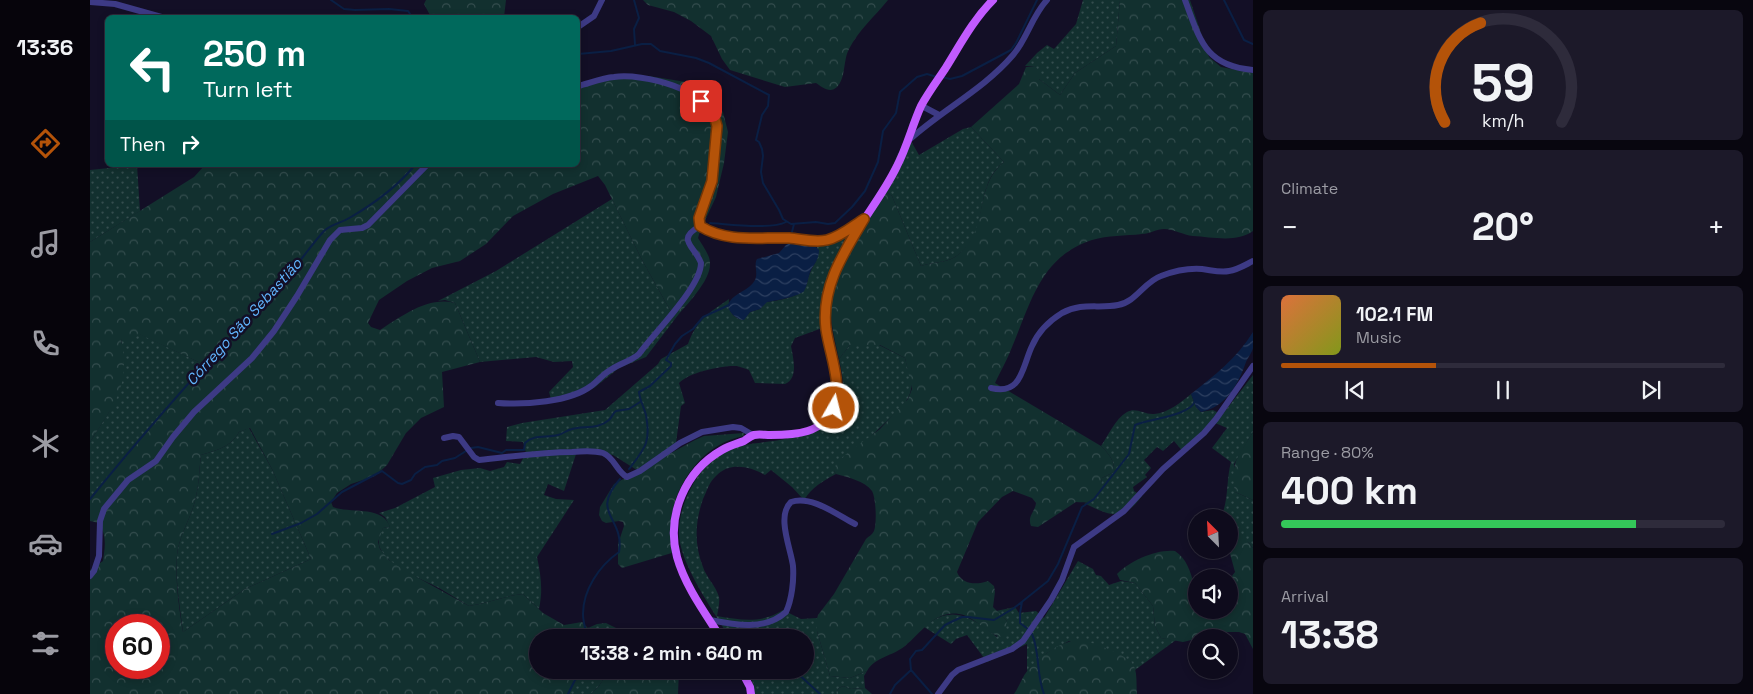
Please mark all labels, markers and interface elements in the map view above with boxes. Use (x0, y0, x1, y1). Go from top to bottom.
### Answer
text: 250 m (203, 32, 306, 76)
text: 13:36 (17, 33, 73, 61)
icon: left (120, 35, 185, 100)
text: 59 (1471, 50, 1535, 116)
text: Turn left (203, 75, 293, 103)
pin (680, 80, 722, 122)
icon: arrive (687, 87, 715, 115)
text: km/h (1482, 109, 1524, 132)
icon: directions (28, 126, 63, 161)
icon: right (176, 130, 204, 158)
text: Then (120, 132, 166, 157)
text: Climate (1281, 178, 1338, 199)
text: 20° (1472, 203, 1534, 251)
text: − (1281, 209, 1298, 245)
text: + (1708, 209, 1725, 245)
icon: music (28, 226, 63, 261)
water label: Córrego São Sebastião (181, 254, 306, 389)
text: 102.1 FM (1356, 302, 1433, 327)
icon: phone (28, 326, 63, 361)
text: Music (1356, 327, 1402, 348)
icon: previous (1341, 376, 1369, 404)
icon: pause (1489, 376, 1517, 404)
icon: next (1637, 376, 1665, 404)
position arrow (807, 381, 859, 433)
icon: climate (28, 426, 63, 461)
text: Range · 80% (1281, 442, 1374, 463)
text: 400 km (1281, 467, 1418, 515)
north arrow (1188, 509, 1238, 559)
map controls (1188, 509, 1238, 679)
icon: car (28, 526, 63, 561)
button: sound (1188, 569, 1238, 619)
text: Arrival (1281, 586, 1329, 607)
text: 13:38 (1281, 611, 1379, 659)
speed limit sign: 60 (105, 614, 170, 679)
icon: filters (28, 626, 63, 661)
button: search (1188, 629, 1238, 679)
text: 13:38 · 2 min · 640 m (580, 641, 763, 666)

